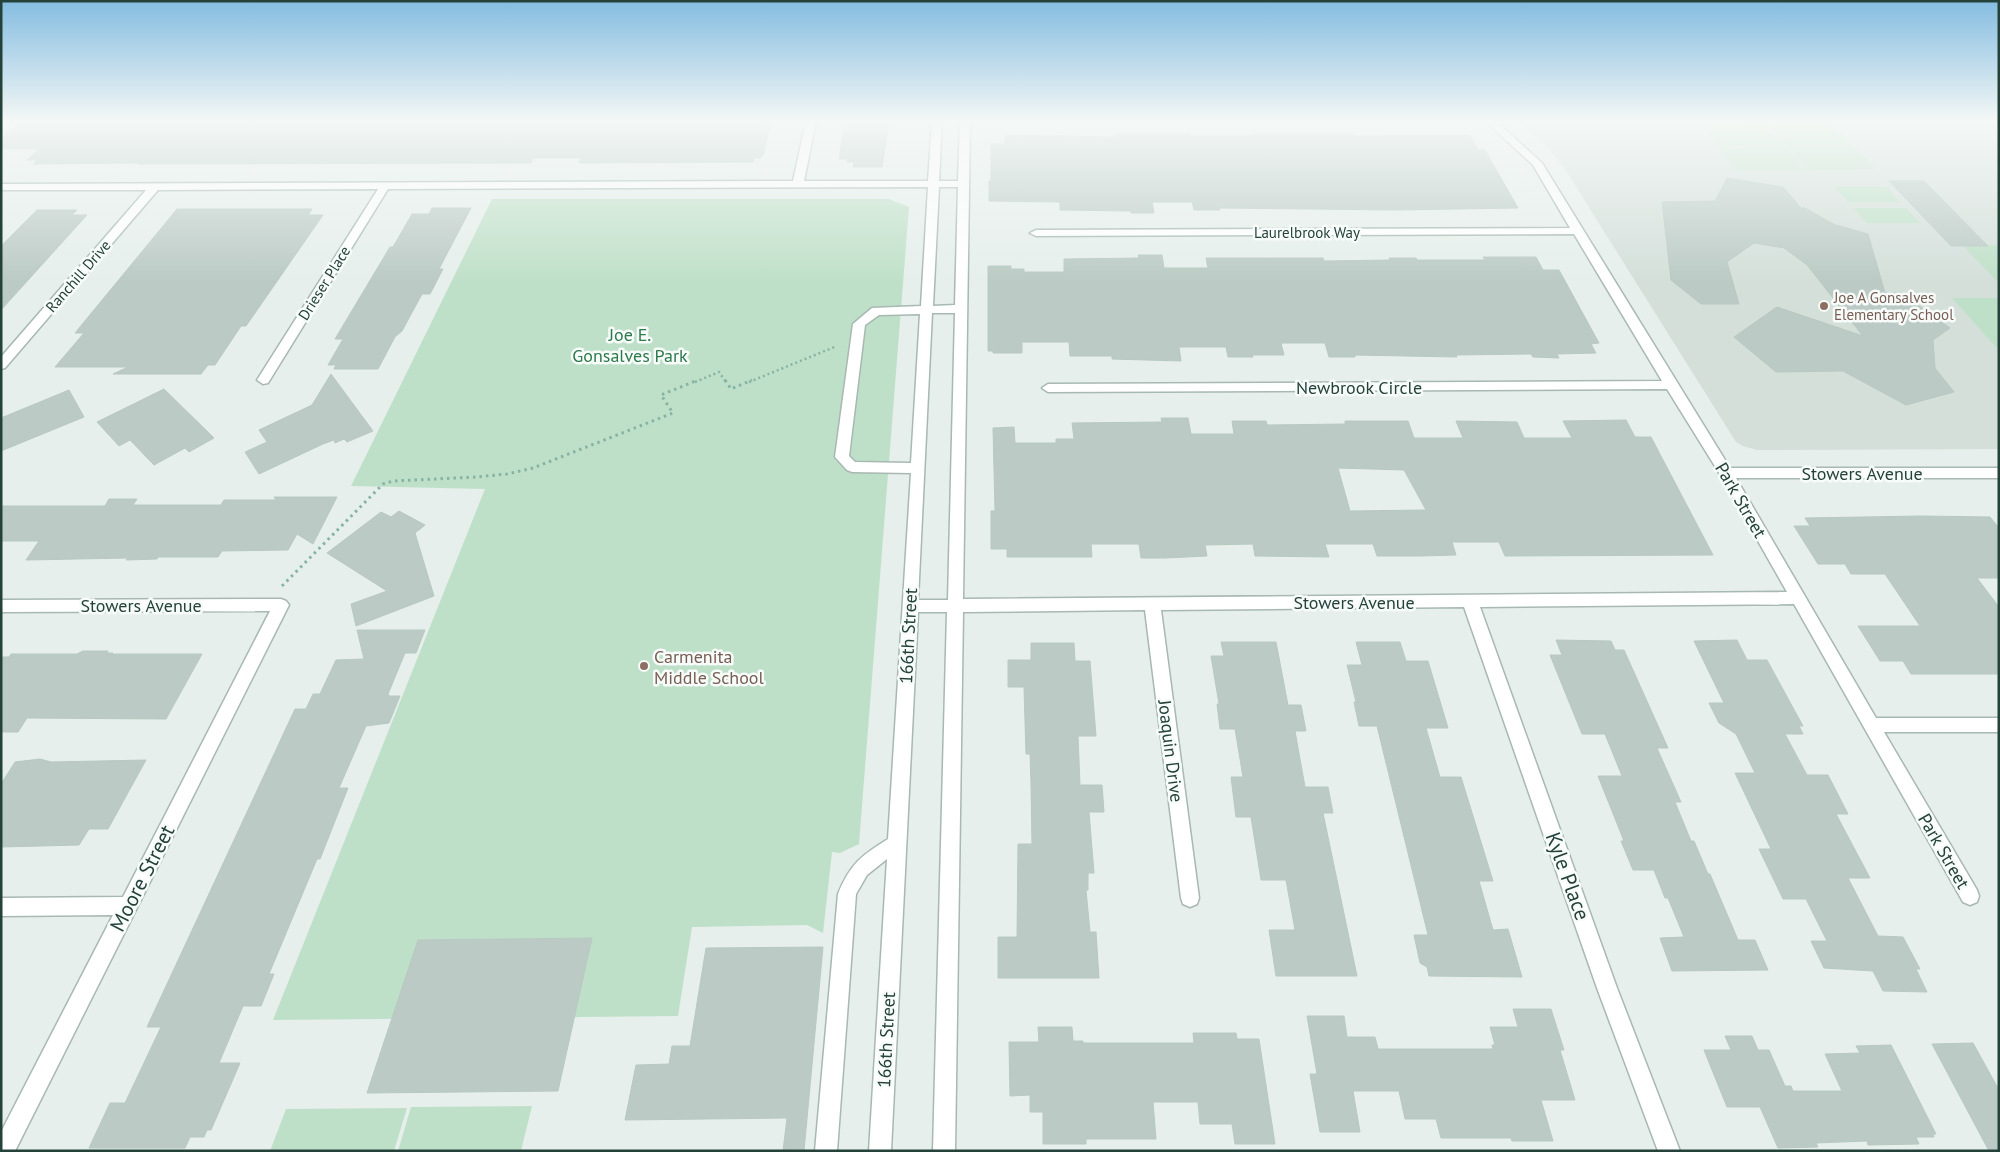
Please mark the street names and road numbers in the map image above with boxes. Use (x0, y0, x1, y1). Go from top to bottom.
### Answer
street label: Laurelbrook Way (1254, 223, 1360, 242)
street label: Ranchill Drive (41, 236, 115, 316)
street label: Drieser Place (294, 242, 354, 324)
street label: Newbrook Circle (1296, 376, 1422, 399)
street label: Park Street (1710, 458, 1772, 542)
street label: Stowers Avenue (1801, 462, 1923, 485)
street label: 166th Street (894, 587, 922, 685)
street label: Stowers Avenue (1293, 591, 1415, 614)
street label: Stowers Avenue (80, 594, 202, 617)
street label: Joaquin Drive (1153, 697, 1189, 804)
street label: Park Street (1913, 809, 1975, 893)
street label: Moore Street (104, 820, 180, 936)
street label: Kyle Place (1540, 828, 1596, 924)
street label: 166th Street (872, 991, 900, 1089)

